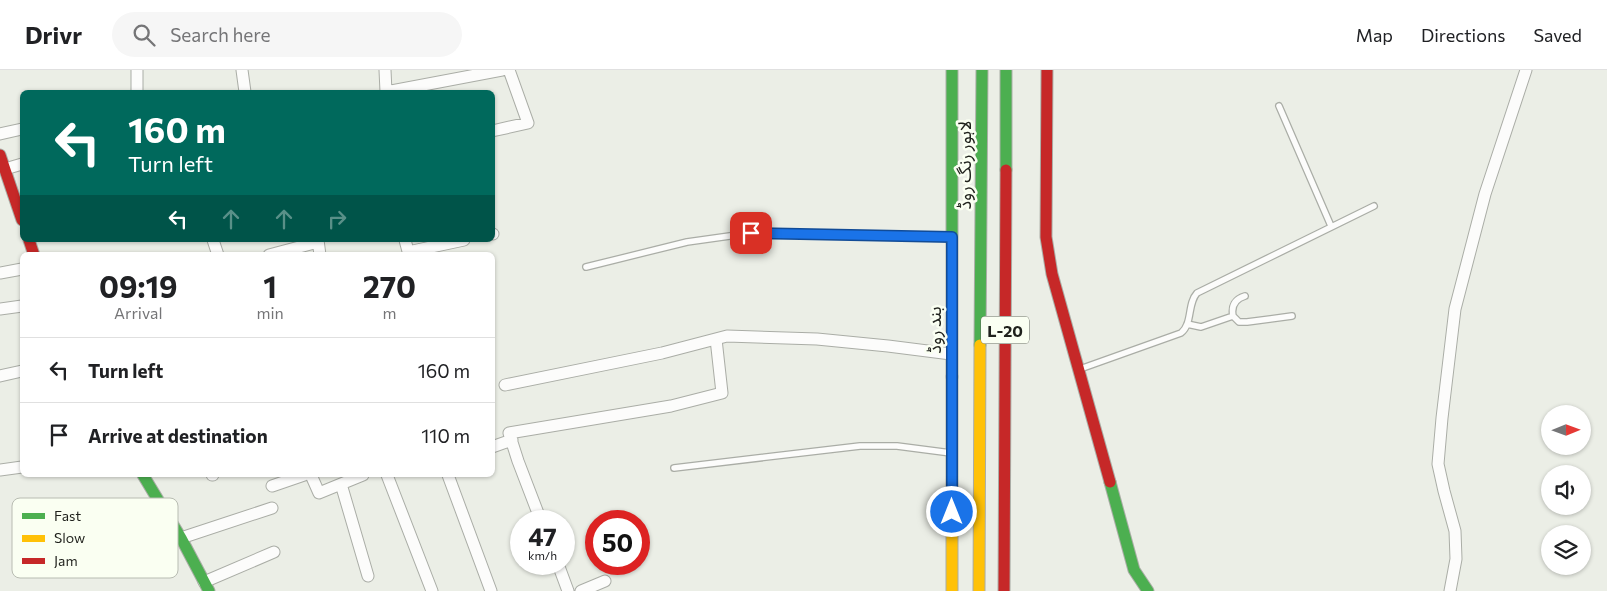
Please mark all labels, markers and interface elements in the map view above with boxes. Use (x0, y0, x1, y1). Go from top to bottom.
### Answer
search box (112, 12, 462, 57)
text: Drivr (25, 20, 82, 49)
icon: search (130, 21, 158, 49)
text: Search here (170, 23, 271, 46)
text: Map (1356, 24, 1393, 46)
text: Directions (1421, 24, 1505, 46)
text: Saved (1533, 24, 1582, 46)
text: 160 m (128, 107, 226, 150)
icon: left (45, 110, 110, 175)
street label: لاہور رنگ روڈ (953, 120, 976, 210)
text: Turn left (128, 150, 213, 177)
icon: left (164, 205, 192, 233)
icon: ahead (217, 205, 245, 233)
icon: ahead (270, 205, 298, 233)
icon: right (323, 205, 351, 233)
pin (730, 212, 772, 254)
icon: arrive (737, 219, 765, 247)
text: 09:19 (99, 267, 178, 304)
text: 1 (263, 267, 277, 304)
text: 270 (363, 267, 416, 304)
text: Arrival (114, 303, 162, 322)
text: min (257, 303, 284, 322)
text: m (382, 303, 396, 322)
street label: بند روڈ (923, 306, 946, 354)
road number: L-20 (981, 316, 1029, 344)
icon: left (45, 356, 73, 384)
text: Turn left (88, 359, 163, 382)
text: 160 m (418, 359, 470, 382)
north arrow (1541, 405, 1591, 455)
map controls (1541, 405, 1591, 575)
icon: arrive (45, 421, 73, 449)
text: Arrive at destination (88, 424, 268, 447)
text: 110 m (421, 424, 470, 447)
button: sound (1541, 465, 1591, 515)
position arrow (925, 485, 977, 537)
legend (12, 498, 178, 578)
text: Fast (54, 507, 81, 524)
speed limit sign: 50 (585, 510, 650, 575)
text: 47 (528, 521, 557, 551)
button: layers (1541, 525, 1591, 575)
text: Slow (54, 529, 85, 546)
text: km/h (528, 548, 557, 562)
text: Jam (54, 552, 78, 569)

